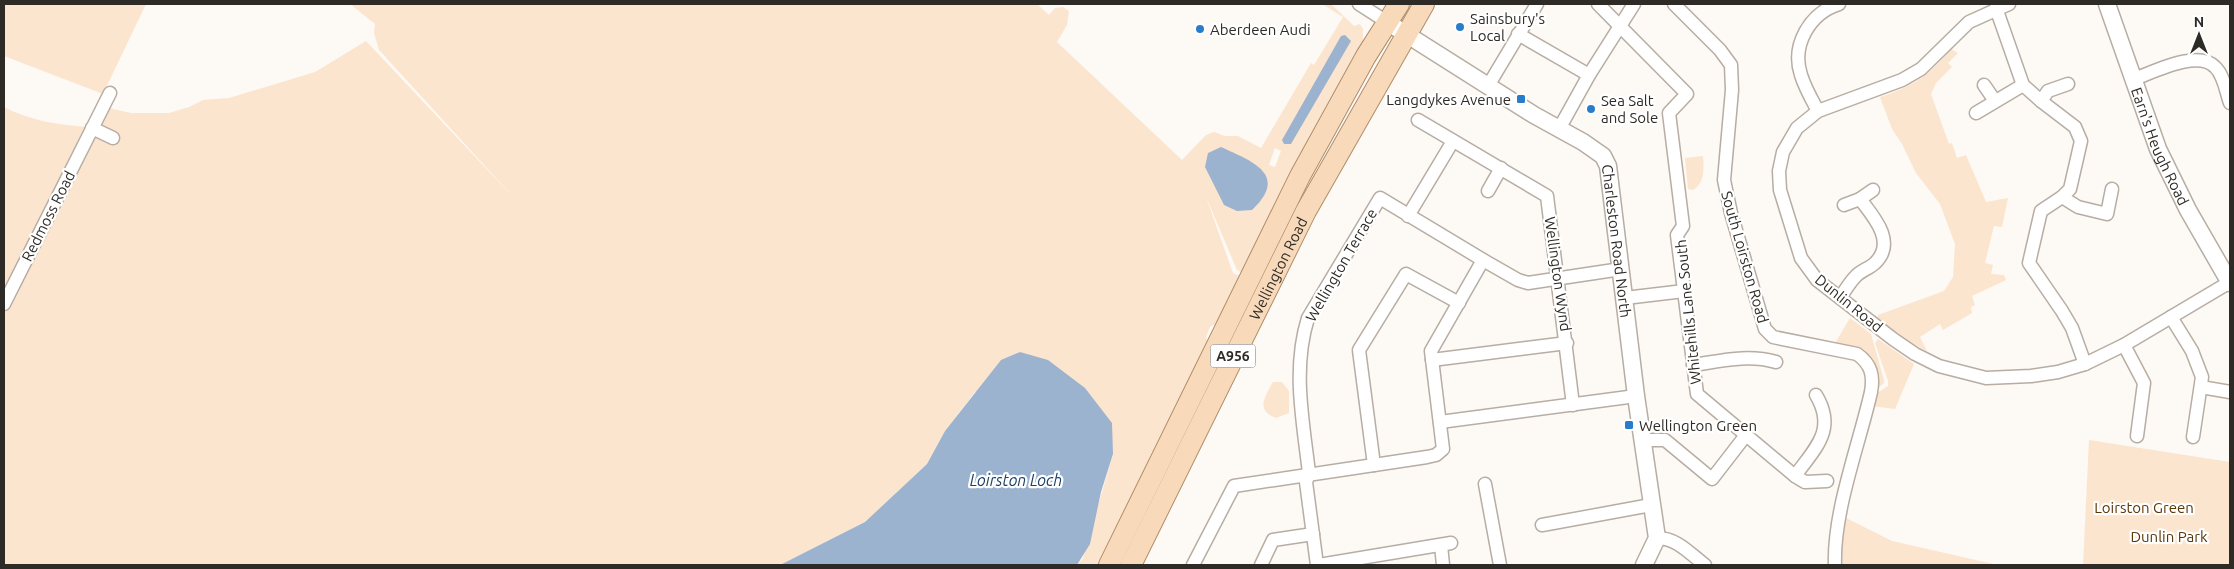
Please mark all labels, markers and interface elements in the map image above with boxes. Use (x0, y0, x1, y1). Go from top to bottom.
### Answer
place label: Sainsbury's Local (1470, 10, 1545, 44)
north arrow (2174, 10, 2224, 60)
text: N (2194, 14, 2204, 30)
place label: Aberdeen Audi (1210, 21, 1311, 38)
marker: Sainsbury's Local (1454, 21, 1466, 33)
marker: Aberdeen Audi (1194, 23, 1206, 35)
street label: Earn's Heugh Road (2128, 85, 2193, 208)
place label: Langdykes Avenue (1386, 91, 1511, 108)
place label: Sea Salt and Sole (1601, 92, 1658, 126)
marker: Langdykes Avenue (1515, 93, 1527, 105)
marker: Sea Salt and Sole (1585, 103, 1597, 115)
street label: Charleston Road North (1599, 163, 1635, 319)
street label: Redmoss Road (18, 168, 78, 264)
street label: South Loirston Road (1718, 189, 1772, 325)
street label: Wellington Terrace (1302, 206, 1380, 324)
street label: Wellington Road (1245, 214, 1310, 322)
street label: Wellington Wynd (1542, 216, 1574, 332)
street label: Whitehills Lane South (1672, 239, 1704, 385)
street label: Dunlin Road (1812, 271, 1886, 335)
road number: A956 (1210, 344, 1256, 368)
place label: Wellington Green (1639, 417, 1757, 434)
marker: Wellington Green (1623, 419, 1635, 431)
water label: Loirston Loch (970, 471, 1062, 489)
park label: Loirston Green (2094, 499, 2194, 516)
park label: Dunlin Park (2130, 528, 2208, 545)

